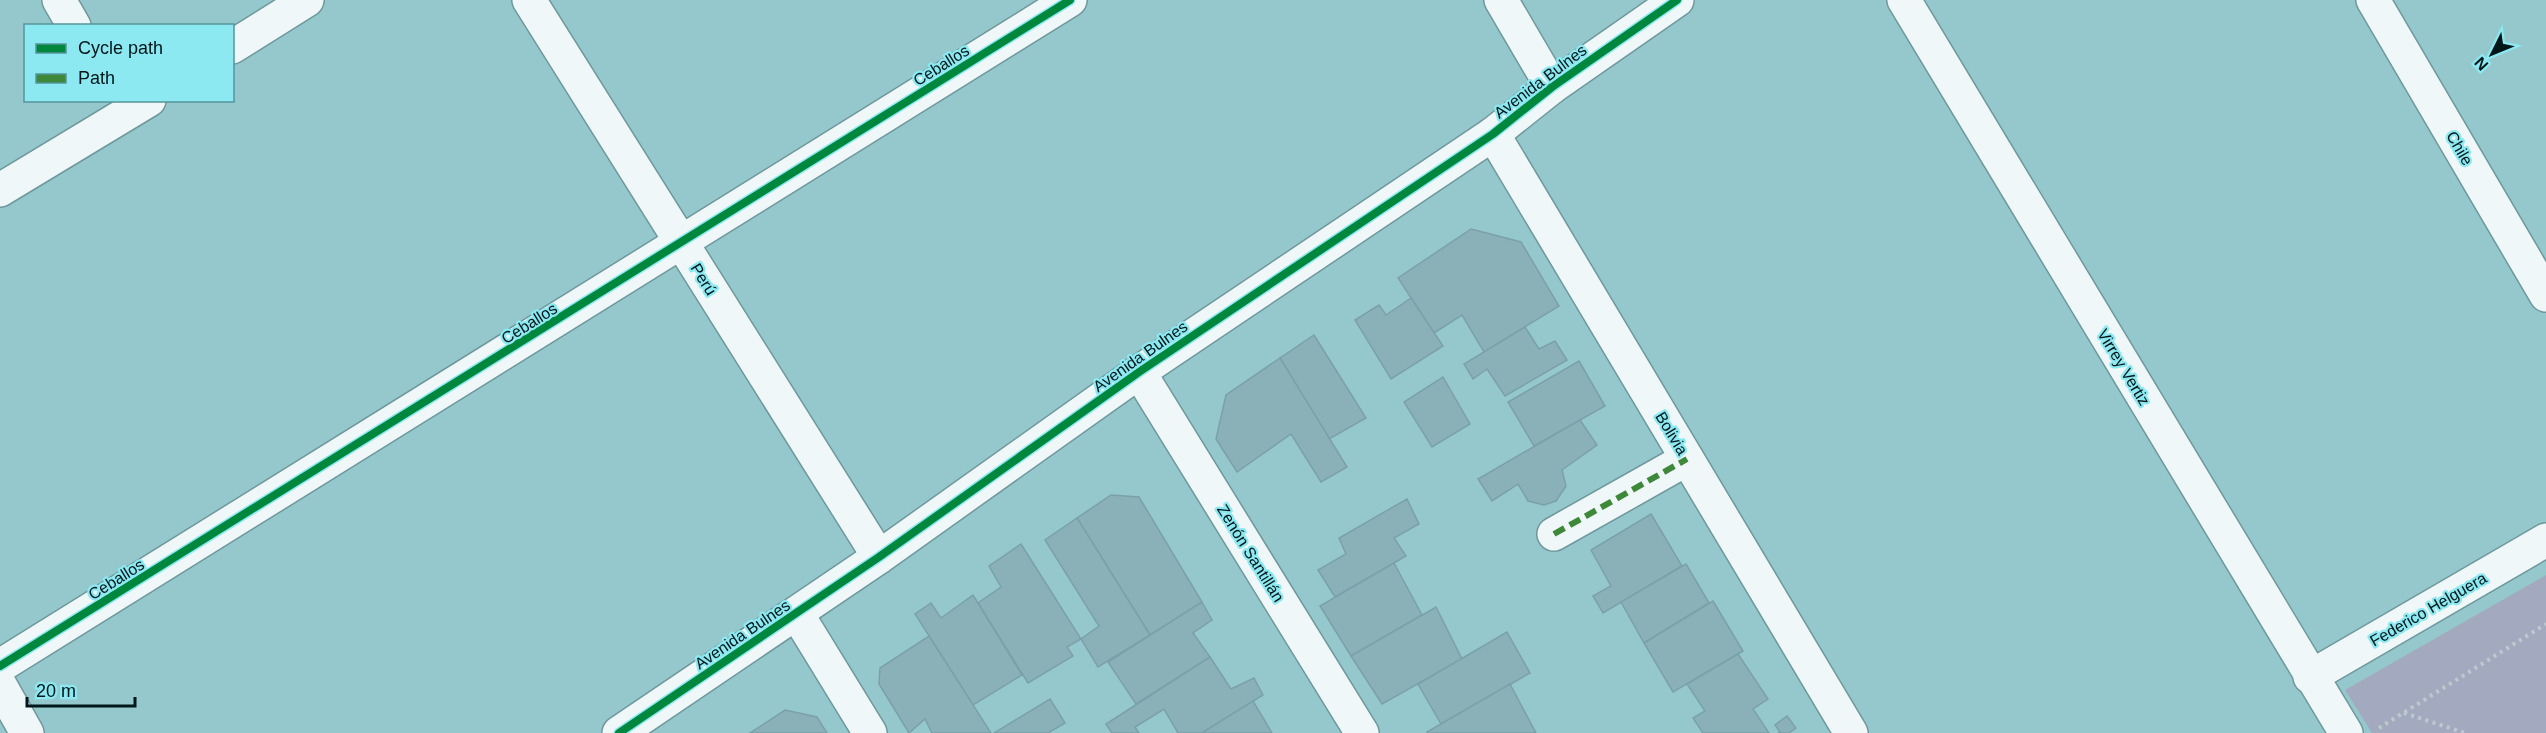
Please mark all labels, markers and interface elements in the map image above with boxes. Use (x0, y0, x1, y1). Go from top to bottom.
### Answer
legend (24, 24, 234, 102)
north arrow (2462, 24, 2522, 84)
text: Cycle path (78, 38, 163, 58)
street label: Avenida Bulnes (1491, 41, 1590, 122)
street label: Ceballos (910, 42, 972, 89)
text: N (2471, 54, 2492, 74)
text: Path (78, 68, 115, 88)
street label: Chile (2443, 128, 2476, 168)
street label: Perú (687, 260, 720, 298)
street label: Ceballos (498, 300, 560, 347)
street label: Avenida Bulnes (1090, 318, 1191, 395)
street label: Virrey Vertiz (2094, 326, 2153, 408)
street label: Bolivia (1652, 409, 1691, 458)
street label: Zenón Santillán (1214, 502, 1287, 605)
street label: Ceballos (85, 556, 147, 603)
street label: Federico Helguera (2367, 569, 2490, 650)
street label: Avenida Bulnes (692, 596, 793, 672)
scale bar (27, 670, 135, 708)
text: 20 m (36, 681, 76, 701)

